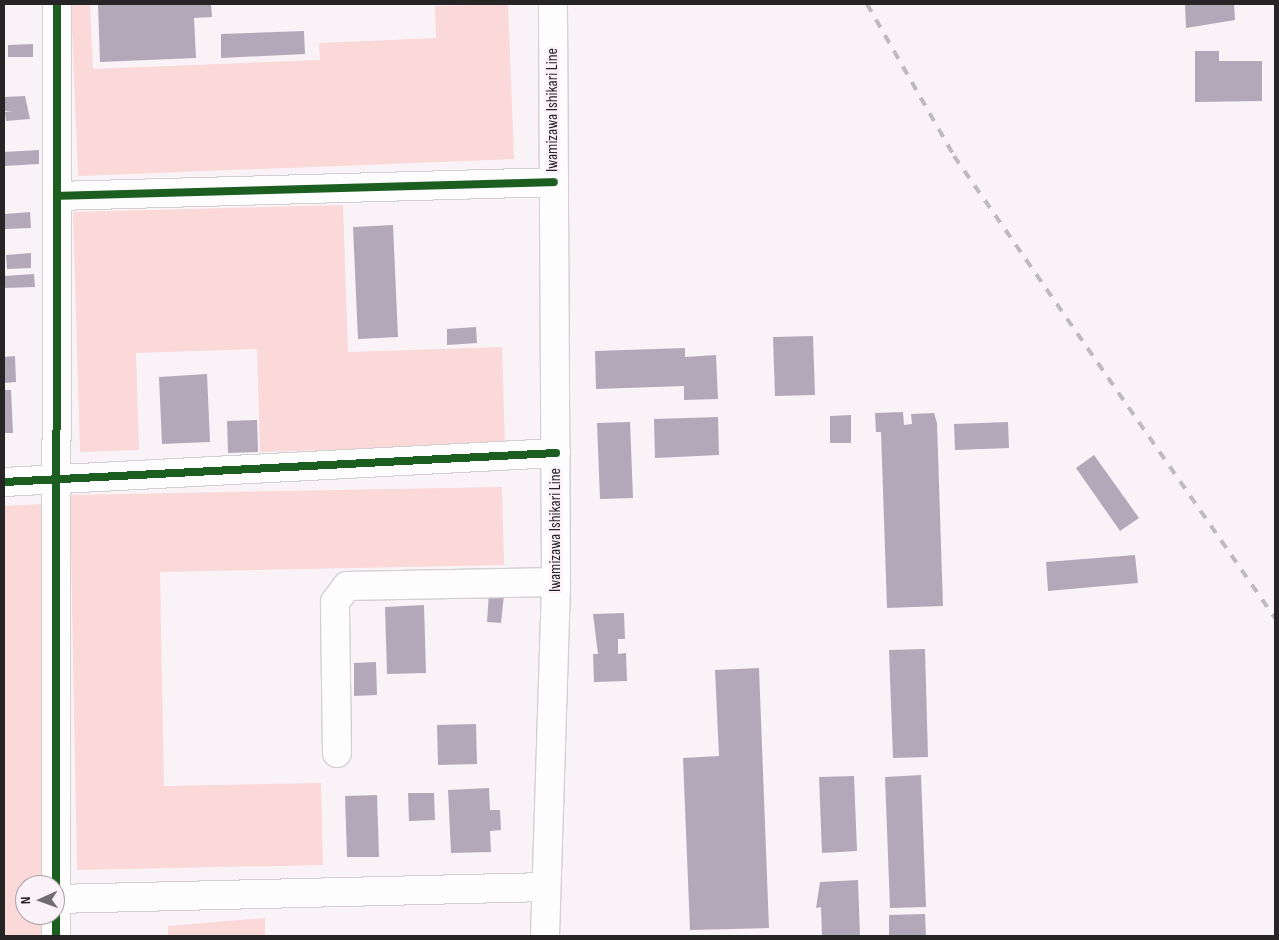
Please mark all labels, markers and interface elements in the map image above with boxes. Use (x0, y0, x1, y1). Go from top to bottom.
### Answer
street label: Iwamizawa Ishikari Line (543, 48, 563, 172)
street label: Iwamizawa Ishikari Line (546, 468, 566, 592)
north arrow (15, 875, 65, 925)
text: N (17, 896, 34, 905)

